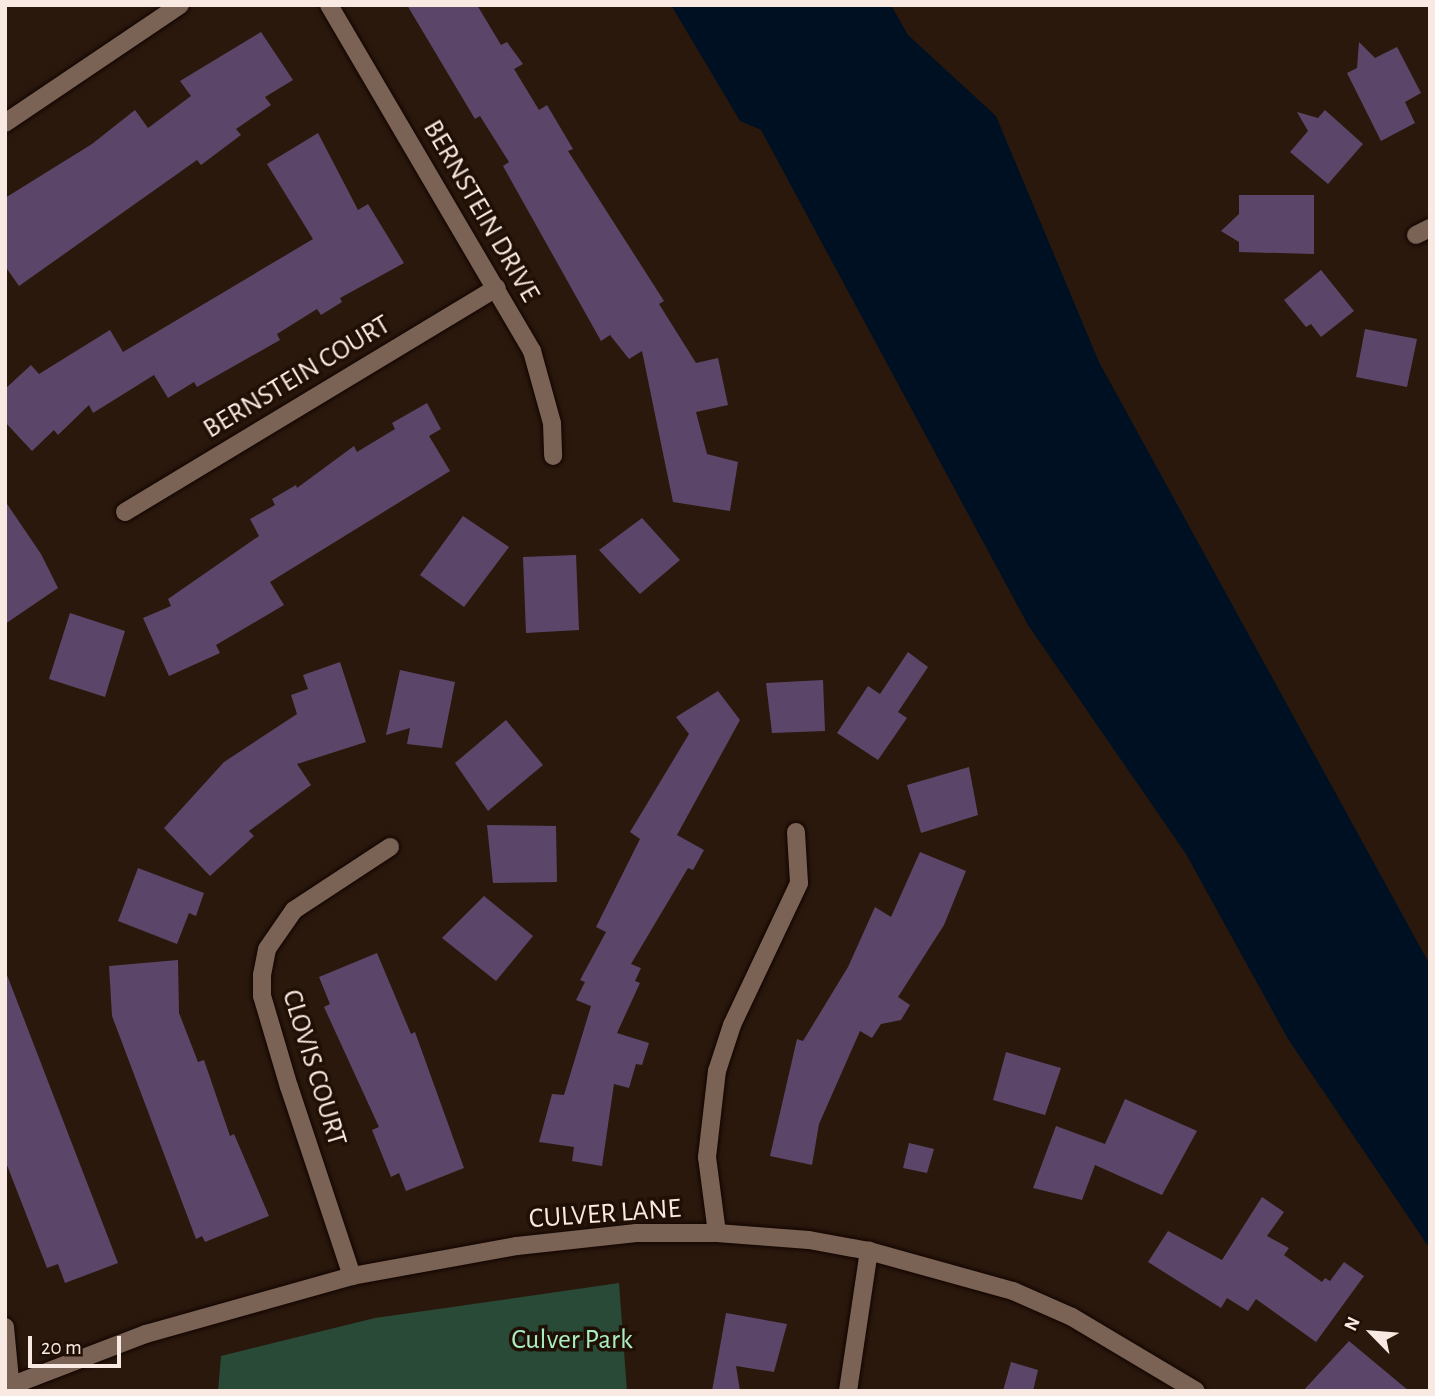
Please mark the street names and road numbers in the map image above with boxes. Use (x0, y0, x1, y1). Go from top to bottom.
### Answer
street label: BERNSTEIN DRIVE (415, 114, 547, 308)
street label: BERNSTEIN COURT (197, 308, 397, 446)
street label: CLOVIS COURT (274, 986, 354, 1150)
street label: CULVER LANE (528, 1192, 682, 1236)

